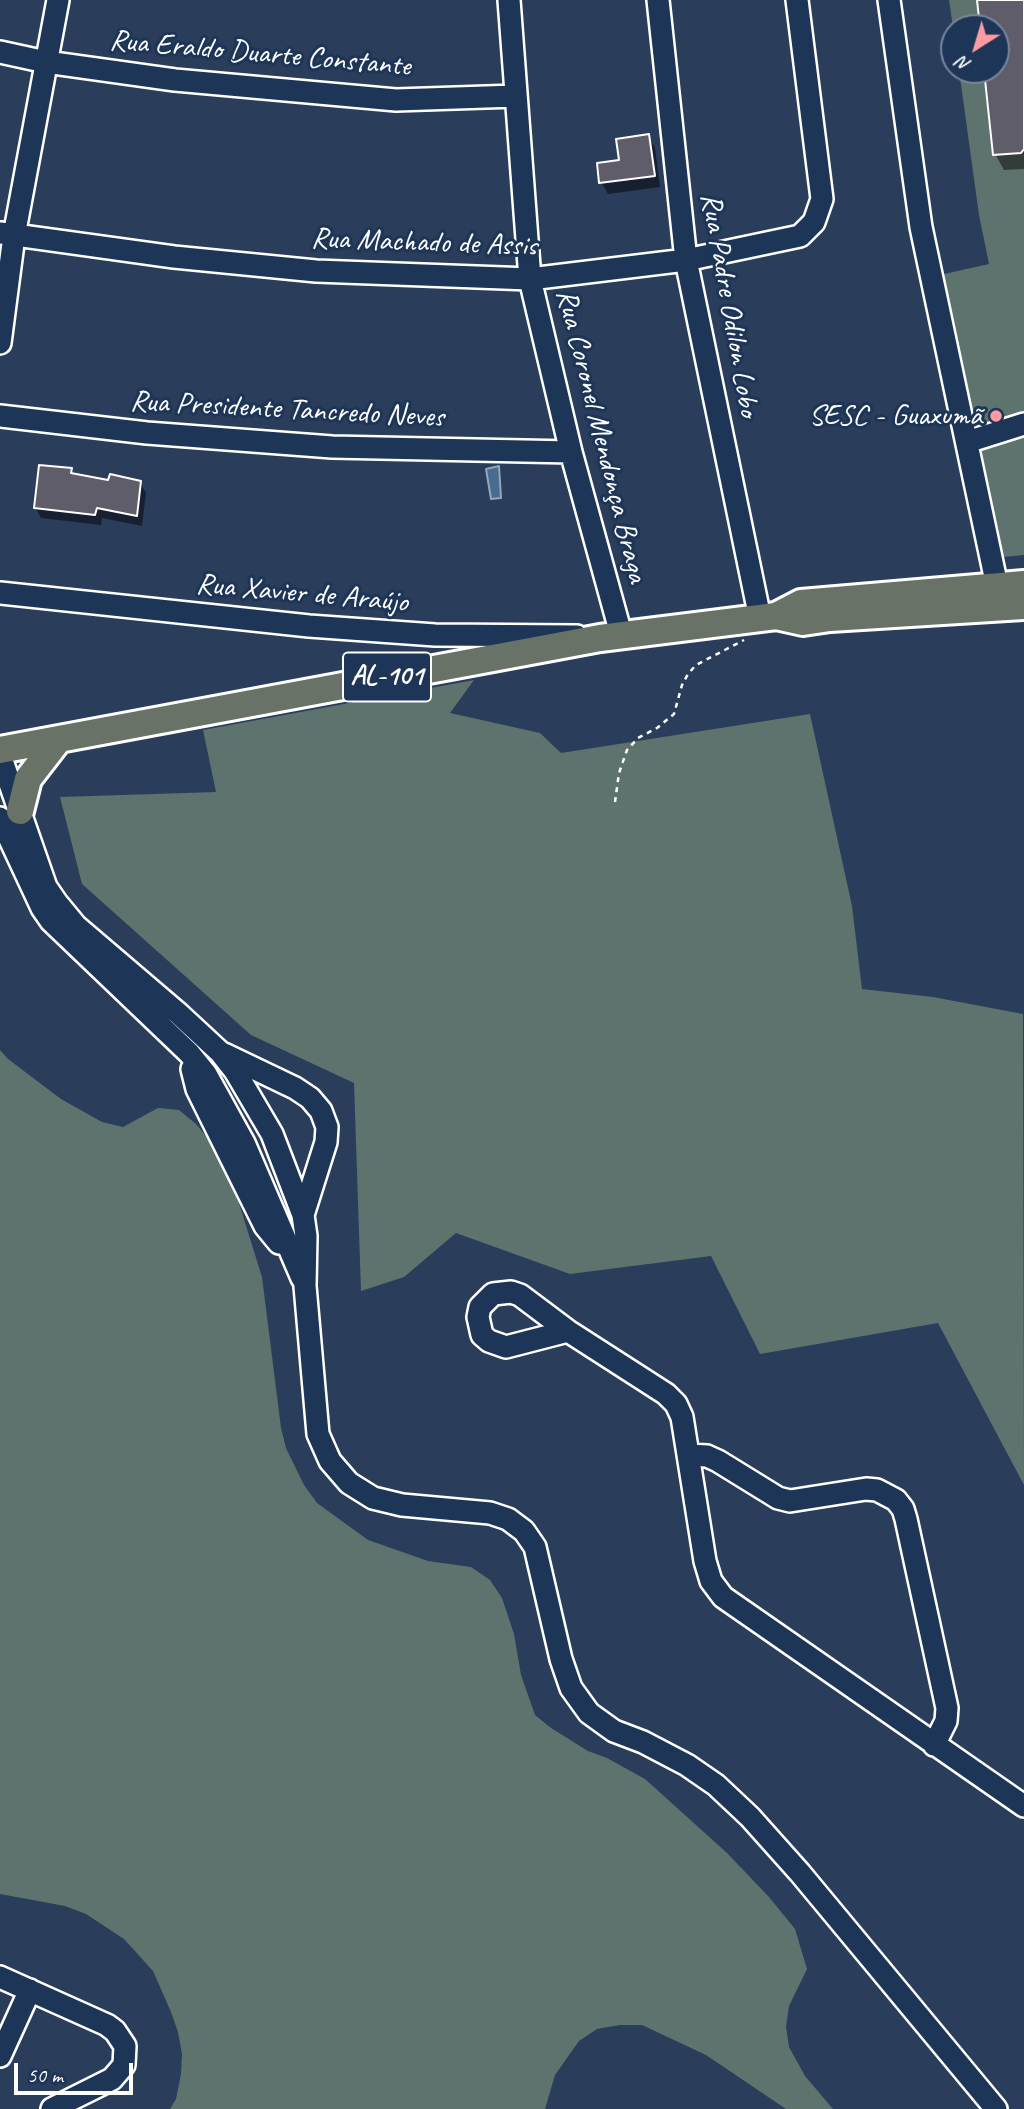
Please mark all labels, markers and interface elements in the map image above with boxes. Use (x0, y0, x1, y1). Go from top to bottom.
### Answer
north arrow (940, 14, 1010, 84)
street label: Rua Eraldo Duarte Constante (108, 23, 412, 85)
text: N (952, 51, 975, 77)
street label: Rua Padre Odilon Lobo (692, 190, 766, 420)
street label: Rua Machado de Assis (310, 221, 538, 265)
street label: Rua Coronel Mendonça Braga (547, 286, 655, 586)
street label: Rua Presidente Tancredo Neves (129, 384, 445, 436)
place label: SESC - Guaxumã (809, 398, 982, 434)
marker: SESC - Guaxumã (988, 408, 1004, 424)
street label: Rua Xavier de Araújo (195, 567, 409, 621)
road number: AL-101 (343, 652, 431, 702)
scale bar (18, 2050, 136, 2094)
text: 50 m (27, 2062, 63, 2088)

